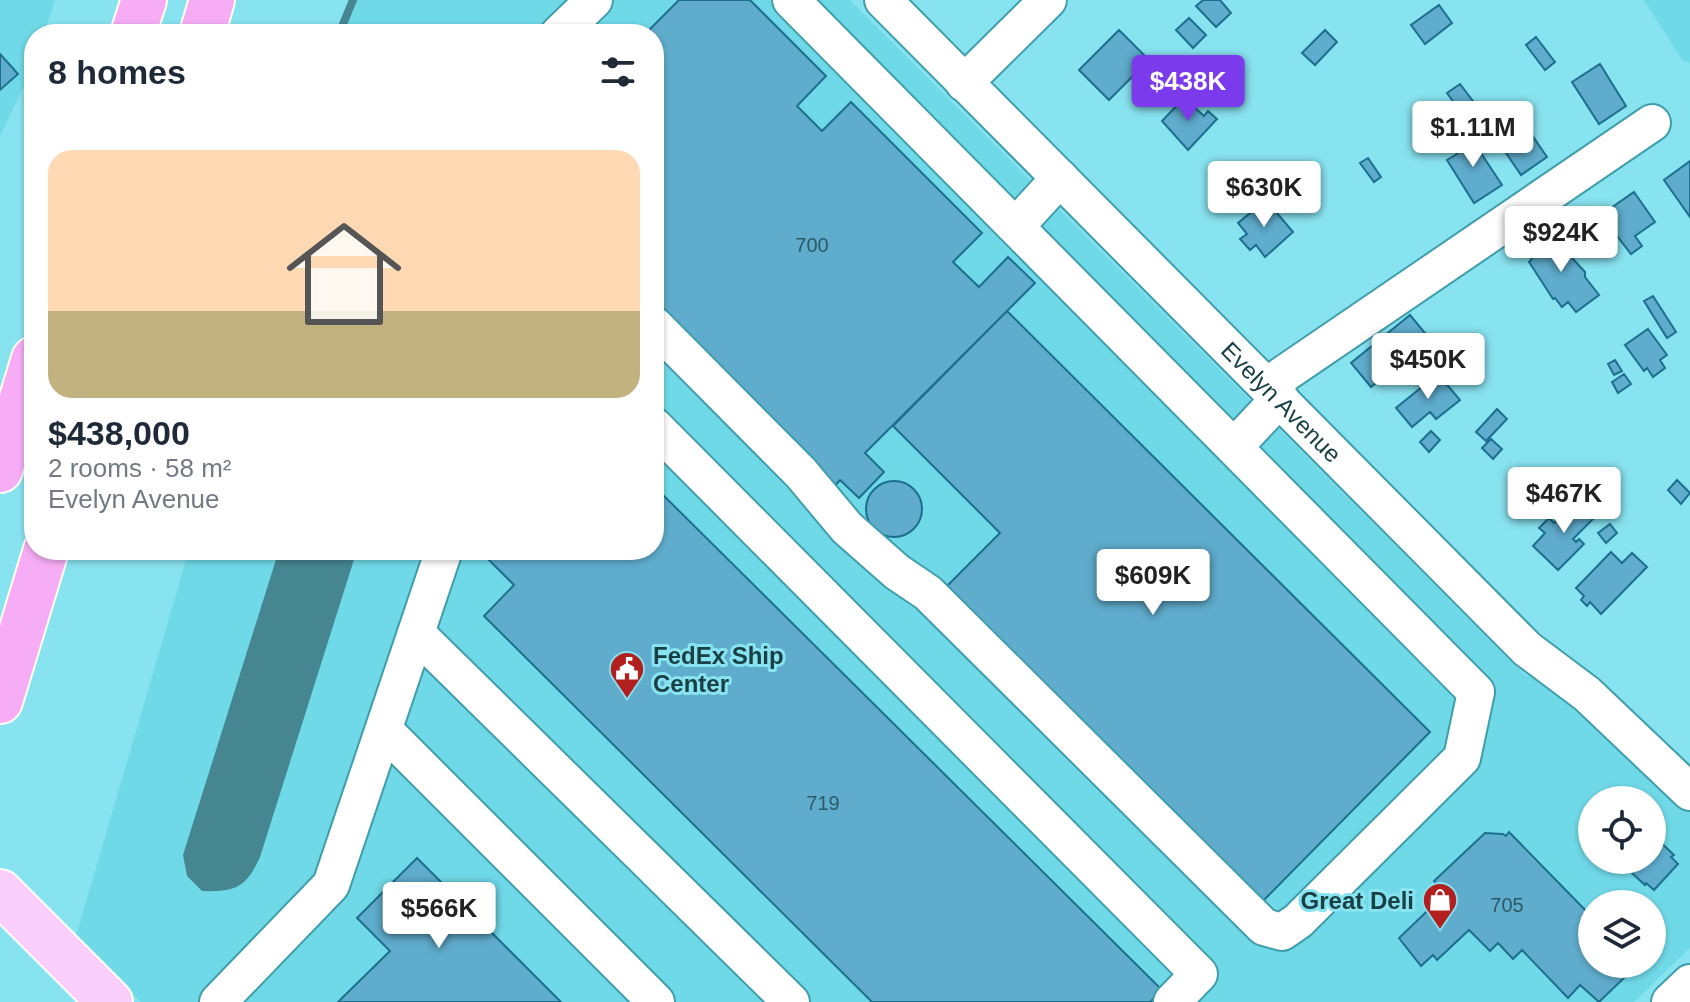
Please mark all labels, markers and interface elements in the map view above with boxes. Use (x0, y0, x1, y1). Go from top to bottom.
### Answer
icon: filters (596, 50, 640, 94)
text: 8 homes (48, 53, 186, 91)
pin: $438K (1132, 55, 1244, 123)
text: $438K (1150, 66, 1226, 96)
pin: $1.11M (1408, 101, 1538, 169)
text: $1.11M (1430, 112, 1516, 142)
pin: $630K (1208, 161, 1320, 229)
text: $630K (1226, 172, 1302, 202)
icon: home (272, 202, 416, 346)
pin: $924K (1505, 206, 1617, 274)
text: $924K (1523, 217, 1599, 247)
house number: 700 (795, 234, 829, 256)
pin: $450K (1372, 333, 1484, 401)
street label: Evelyn Avenue (1216, 336, 1347, 468)
text: $450K (1390, 344, 1466, 374)
text: $438,000 (48, 414, 190, 452)
text: 2 rooms · 58 m² (48, 453, 232, 483)
pin: $467K (1508, 467, 1620, 535)
text: $467K (1526, 478, 1602, 508)
text: Evelyn Avenue (48, 484, 220, 514)
pin: $609K (1097, 549, 1209, 617)
text: $609K (1115, 560, 1191, 590)
place label: FedEx Ship Center (653, 642, 784, 697)
public building icon: FedEx Ship Center (608, 650, 646, 700)
map controls (1578, 786, 1666, 978)
button: locate (1578, 786, 1666, 874)
house number: 719 (806, 792, 840, 814)
shop icon: Great Deli (1421, 881, 1459, 931)
pin: $566K (383, 882, 495, 950)
place label: Great Deli (1301, 887, 1414, 914)
button: layers (1578, 890, 1666, 978)
text: $566K (401, 893, 477, 923)
house number: 705 (1490, 894, 1524, 916)

